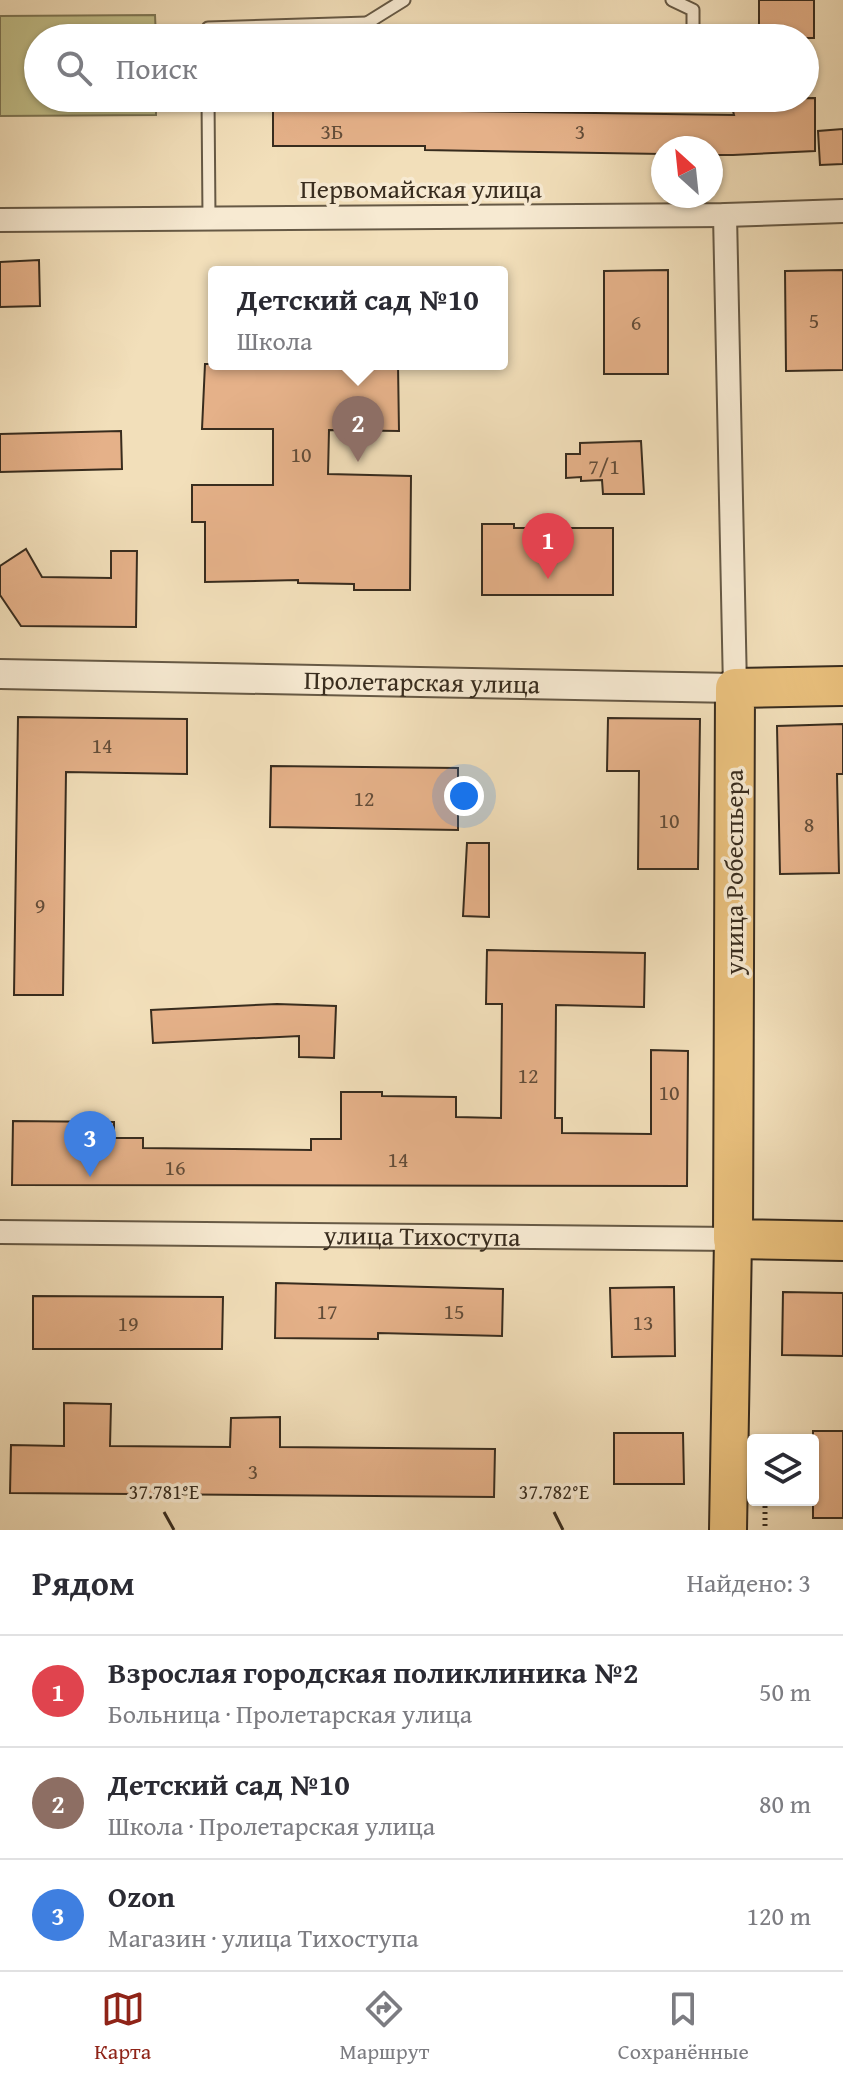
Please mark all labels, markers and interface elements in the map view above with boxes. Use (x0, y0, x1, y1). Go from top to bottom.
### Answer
search box (24, 24, 819, 112)
icon: search (52, 46, 96, 90)
text: Поиск (116, 46, 198, 90)
house number: 3Б (320, 115, 344, 147)
house number: 3 (575, 115, 585, 147)
north arrow (651, 136, 723, 208)
street label: Первомайская улица (300, 169, 543, 208)
popup (208, 266, 508, 370)
text: Детский сад №10 (237, 277, 479, 321)
house number: 5 (809, 304, 819, 336)
house number: 6 (631, 306, 641, 338)
text: Школа (237, 321, 312, 360)
pin: 2 (332, 396, 384, 462)
house number: 10 (290, 438, 312, 470)
house number: 7/1 (588, 450, 620, 482)
pin: 1 (522, 513, 574, 579)
street label: Пролетарская улица (303, 660, 541, 703)
house number: 14 (91, 729, 113, 761)
street label: улица Робеспьера (714, 769, 753, 976)
your location (444, 776, 484, 816)
house number: 12 (353, 782, 375, 814)
house number: 10 (658, 804, 680, 836)
house number: 8 (804, 808, 814, 840)
house number: 9 (35, 889, 45, 921)
house number: 12 (517, 1059, 539, 1091)
house number: 10 (658, 1076, 680, 1108)
pin: 3 (64, 1111, 116, 1177)
house number: 14 (387, 1143, 409, 1175)
house number: 16 (164, 1151, 186, 1183)
street label: улица Тихоступа (322, 1215, 521, 1256)
house number: 17 (316, 1295, 338, 1327)
house number: 15 (443, 1295, 465, 1327)
house number: 13 (632, 1306, 654, 1338)
house number: 19 (117, 1307, 139, 1339)
map controls (747, 1434, 819, 1506)
button: layers (747, 1434, 819, 1506)
house number: 3 (248, 1455, 258, 1487)
text: 37.781°E (129, 1477, 199, 1506)
text: 37.782°E (519, 1477, 589, 1506)
text: Рядом (32, 1558, 135, 1607)
text: Найдено: 3 (687, 1563, 811, 1602)
text: Взрослая городская поликлиника №2 (108, 1650, 639, 1694)
text: 1 (51, 1672, 65, 1711)
text: 50 m (759, 1672, 811, 1711)
text: Больница · Пролетарская улица (108, 1694, 472, 1733)
text: Детский сад №10 (108, 1762, 350, 1806)
text: 2 (51, 1784, 65, 1823)
text: 80 m (759, 1784, 811, 1823)
text: Школа · Пролетарская улица (108, 1806, 435, 1845)
text: Ozon (108, 1874, 175, 1918)
text: 3 (51, 1896, 65, 1935)
text: 120 m (746, 1896, 811, 1935)
text: Магазин · улица Тихоступа (108, 1918, 419, 1957)
tab: Карта (94, 1987, 151, 2067)
tab: Маршрут (339, 1987, 429, 2067)
tab: Сохранённые (618, 1987, 749, 2067)

